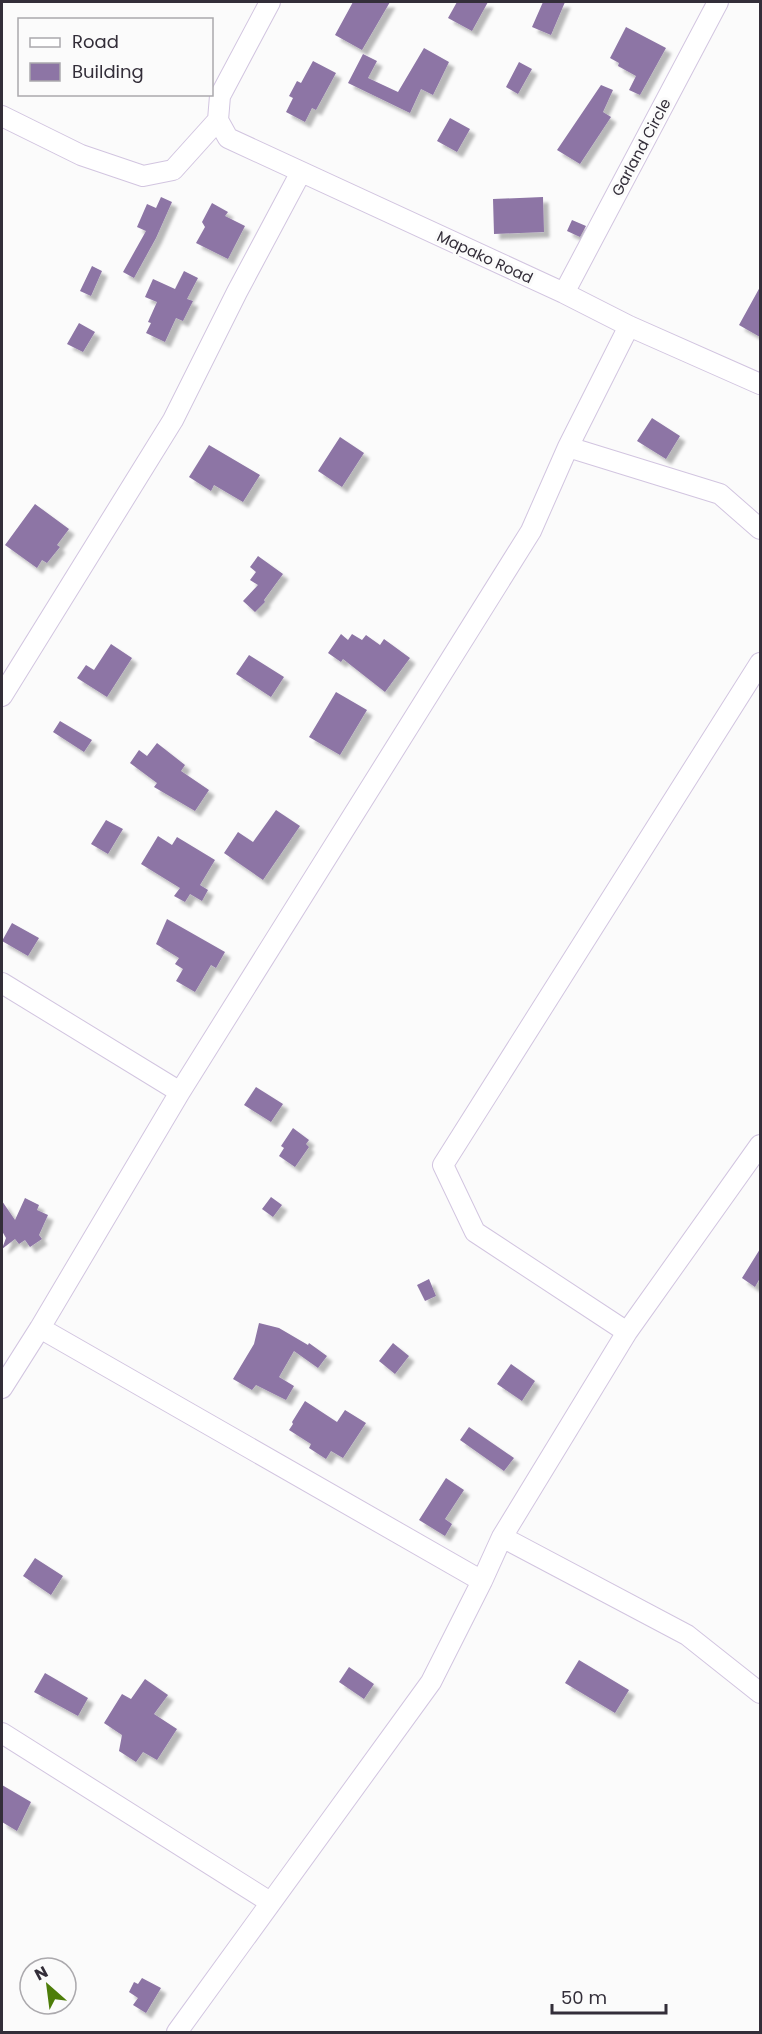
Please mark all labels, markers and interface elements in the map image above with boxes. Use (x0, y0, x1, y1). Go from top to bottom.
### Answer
legend (18, 18, 213, 96)
text: Road (72, 29, 119, 54)
text: Building (72, 59, 144, 84)
street label: Garland Circle (606, 94, 676, 200)
street label: Mapako Road (434, 226, 536, 288)
north arrow (18, 1956, 78, 2016)
text: N (30, 1960, 52, 1986)
scale bar (552, 1977, 666, 2015)
text: 50 m (561, 1985, 607, 2010)

